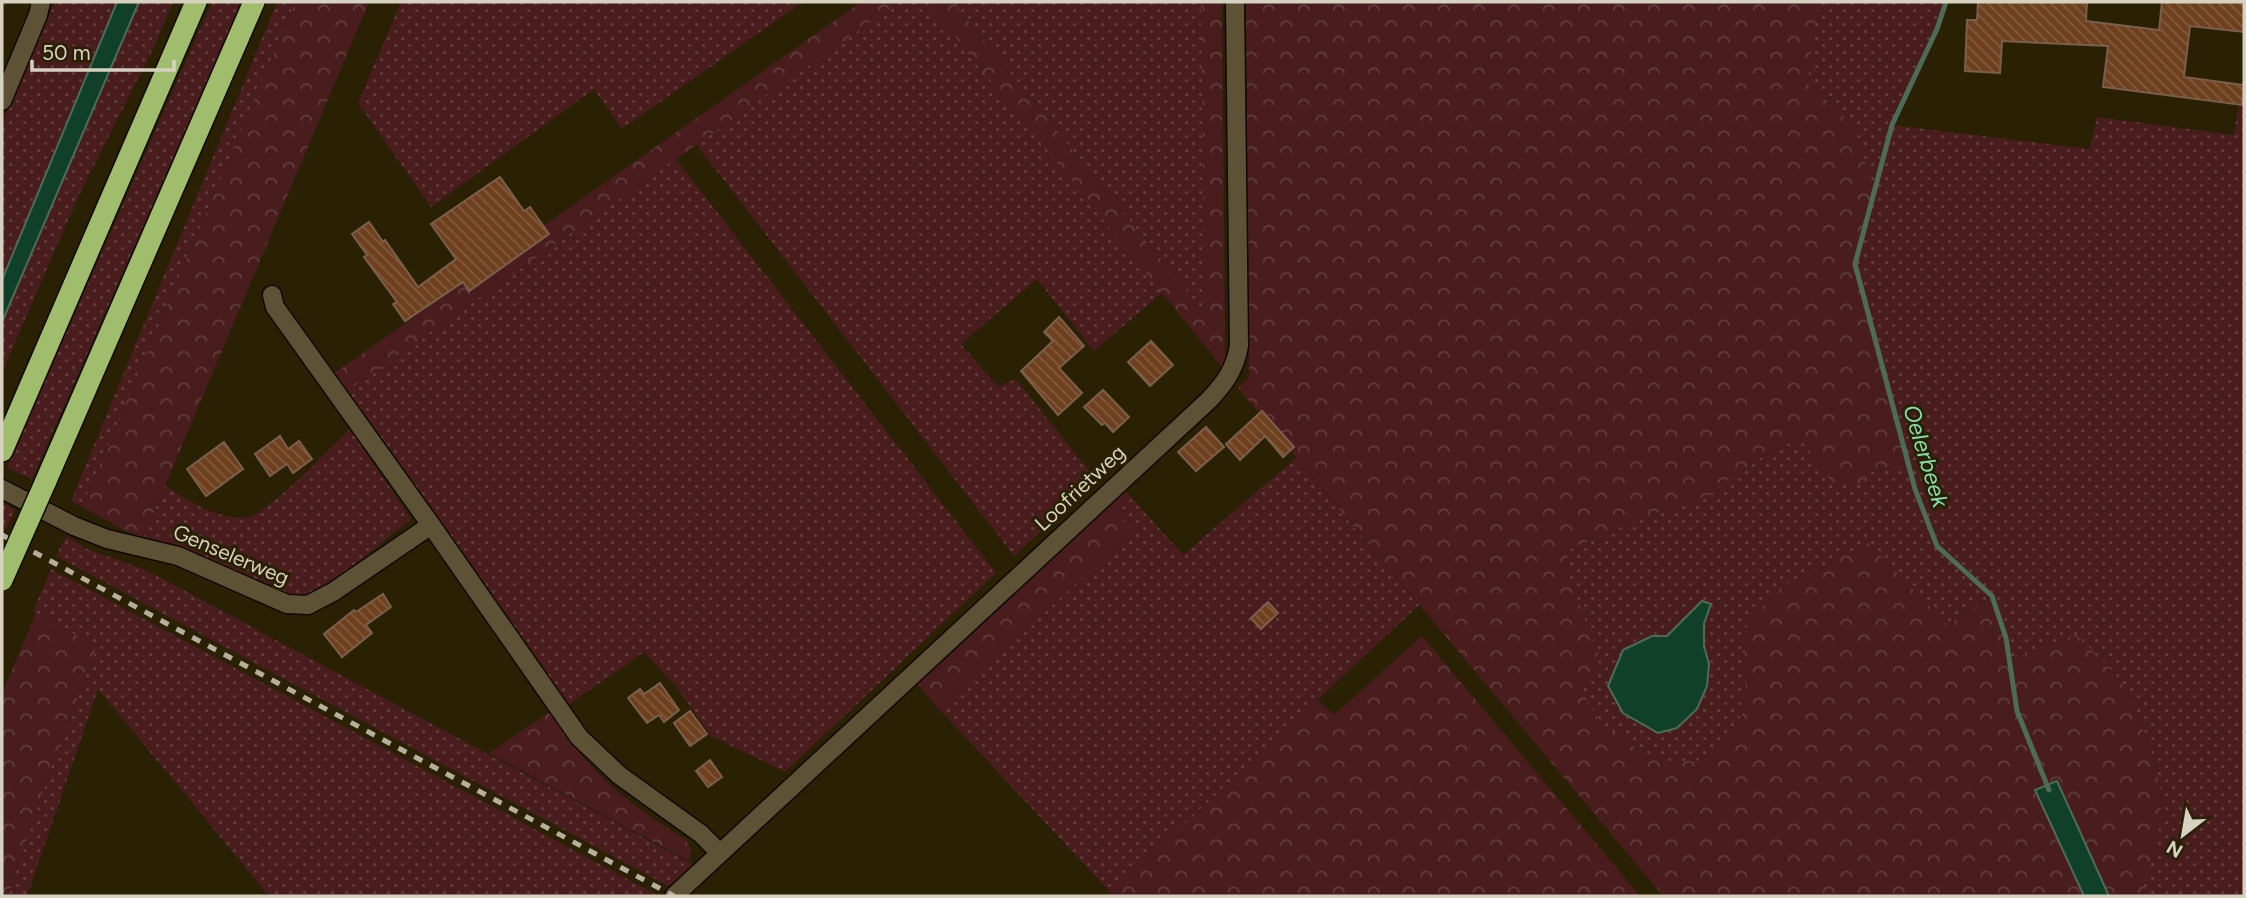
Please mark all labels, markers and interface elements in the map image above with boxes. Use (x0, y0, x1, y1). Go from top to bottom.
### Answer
scale bar (32, 28, 173, 72)
text: 50 m (42, 40, 91, 65)
water label: Oelerbeek (1897, 401, 1955, 511)
street label: Loofrietweg (1029, 439, 1130, 536)
street label: Genselerweg (169, 519, 293, 590)
north arrow (2148, 800, 2218, 870)
text: N (2162, 836, 2187, 863)

